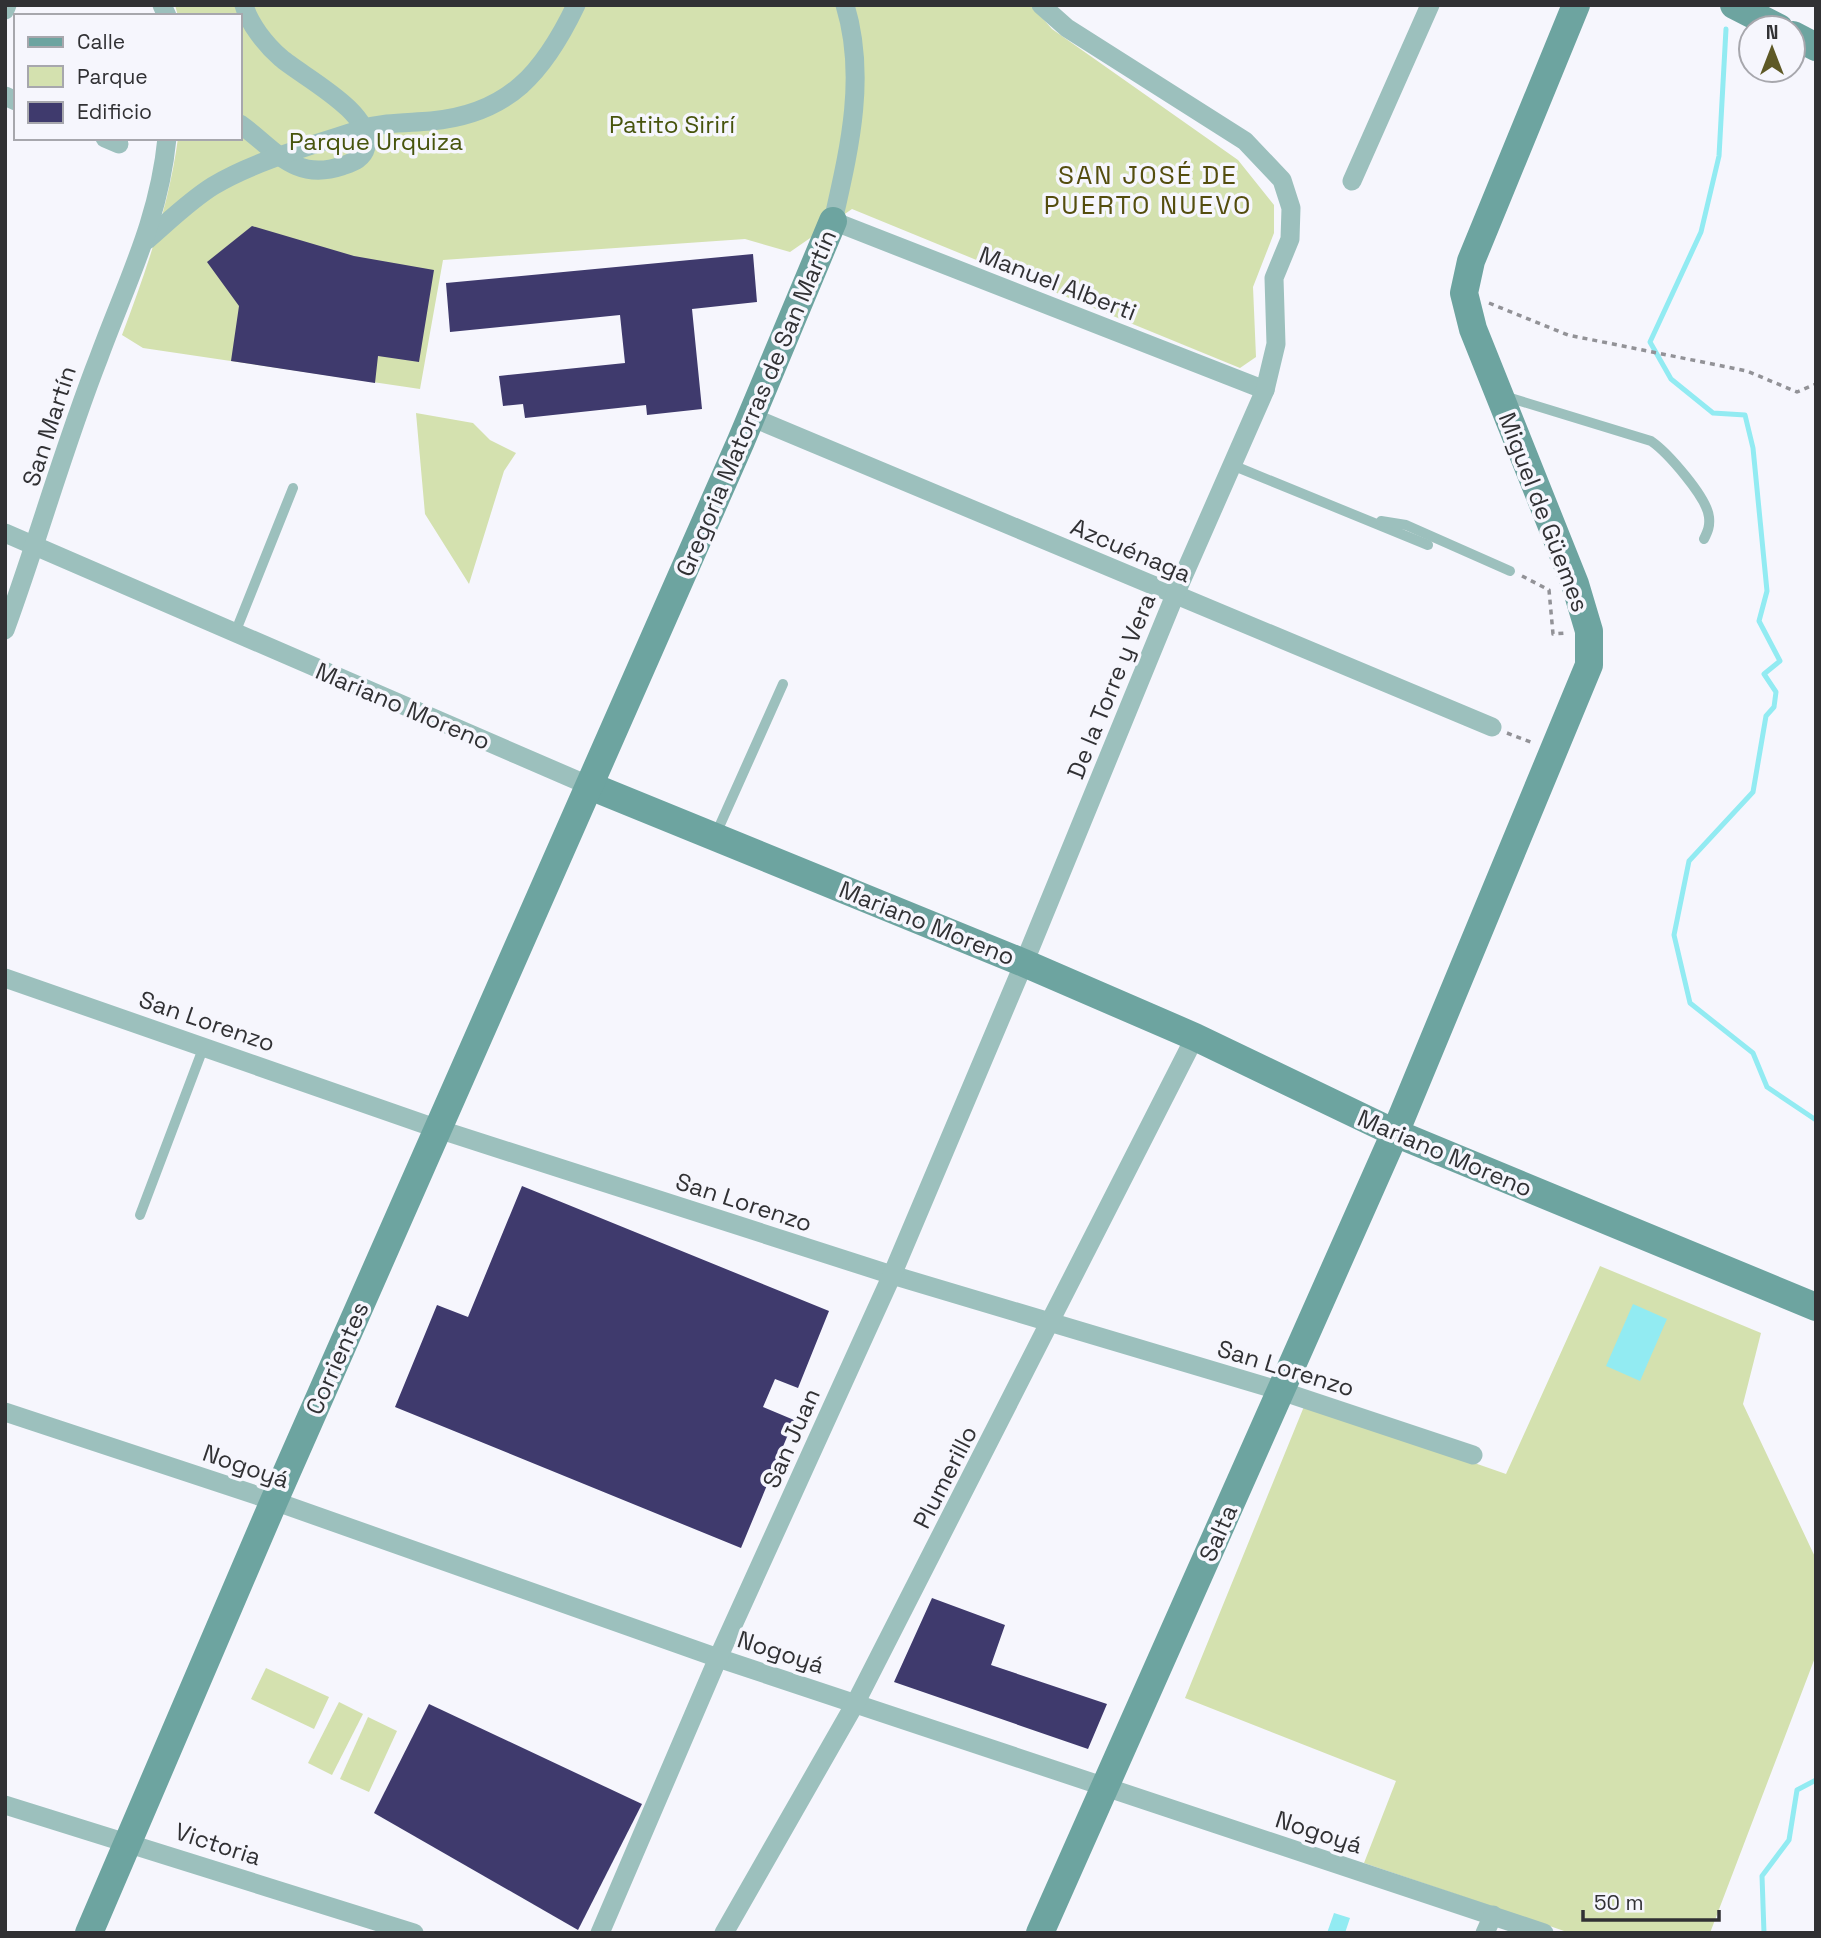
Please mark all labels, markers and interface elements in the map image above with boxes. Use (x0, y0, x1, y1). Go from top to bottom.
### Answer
legend (14, 14, 242, 140)
north arrow (1737, 14, 1807, 84)
text: N (1766, 20, 1778, 45)
text: Calle (77, 28, 125, 55)
text: Parque (77, 63, 148, 90)
text: Edificio (77, 98, 152, 125)
park label: Patito Sirirí (609, 109, 735, 140)
park label: Parque Urquiza (289, 126, 463, 157)
district label: SAN JOSÉ DE PUERTO NUEVO (1044, 158, 1252, 222)
street label: Gregoria Matorras de San Martín (669, 225, 843, 581)
street label: Manuel Alberti (975, 239, 1141, 327)
street label: San Martín (15, 362, 83, 490)
street label: Miguel de Güemes (1492, 408, 1596, 616)
street label: Azcuénaga (1066, 511, 1196, 589)
street label: De la Torre y Vera (1060, 589, 1162, 783)
street label: Mariano Moreno (311, 655, 495, 757)
street label: Mariano Moreno (835, 874, 1019, 972)
street label: San Lorenzo (135, 983, 279, 1059)
street label: Mariano Moreno (1353, 1102, 1537, 1204)
street label: San Lorenzo (672, 1165, 816, 1239)
street label: Corrientes (298, 1297, 376, 1419)
street label: San Lorenzo (1214, 1332, 1358, 1404)
street label: San Juan (755, 1383, 827, 1493)
street label: Plumerillo (906, 1420, 984, 1534)
street label: Nogoyá (199, 1437, 294, 1495)
street label: Salta (1192, 1499, 1244, 1566)
street label: Nogoyá (734, 1623, 829, 1681)
street label: Nogoyá (1272, 1803, 1367, 1861)
street label: Victoria (171, 1816, 265, 1873)
scale bar (1583, 1878, 1720, 1922)
text: 50 m (1594, 1889, 1644, 1916)

